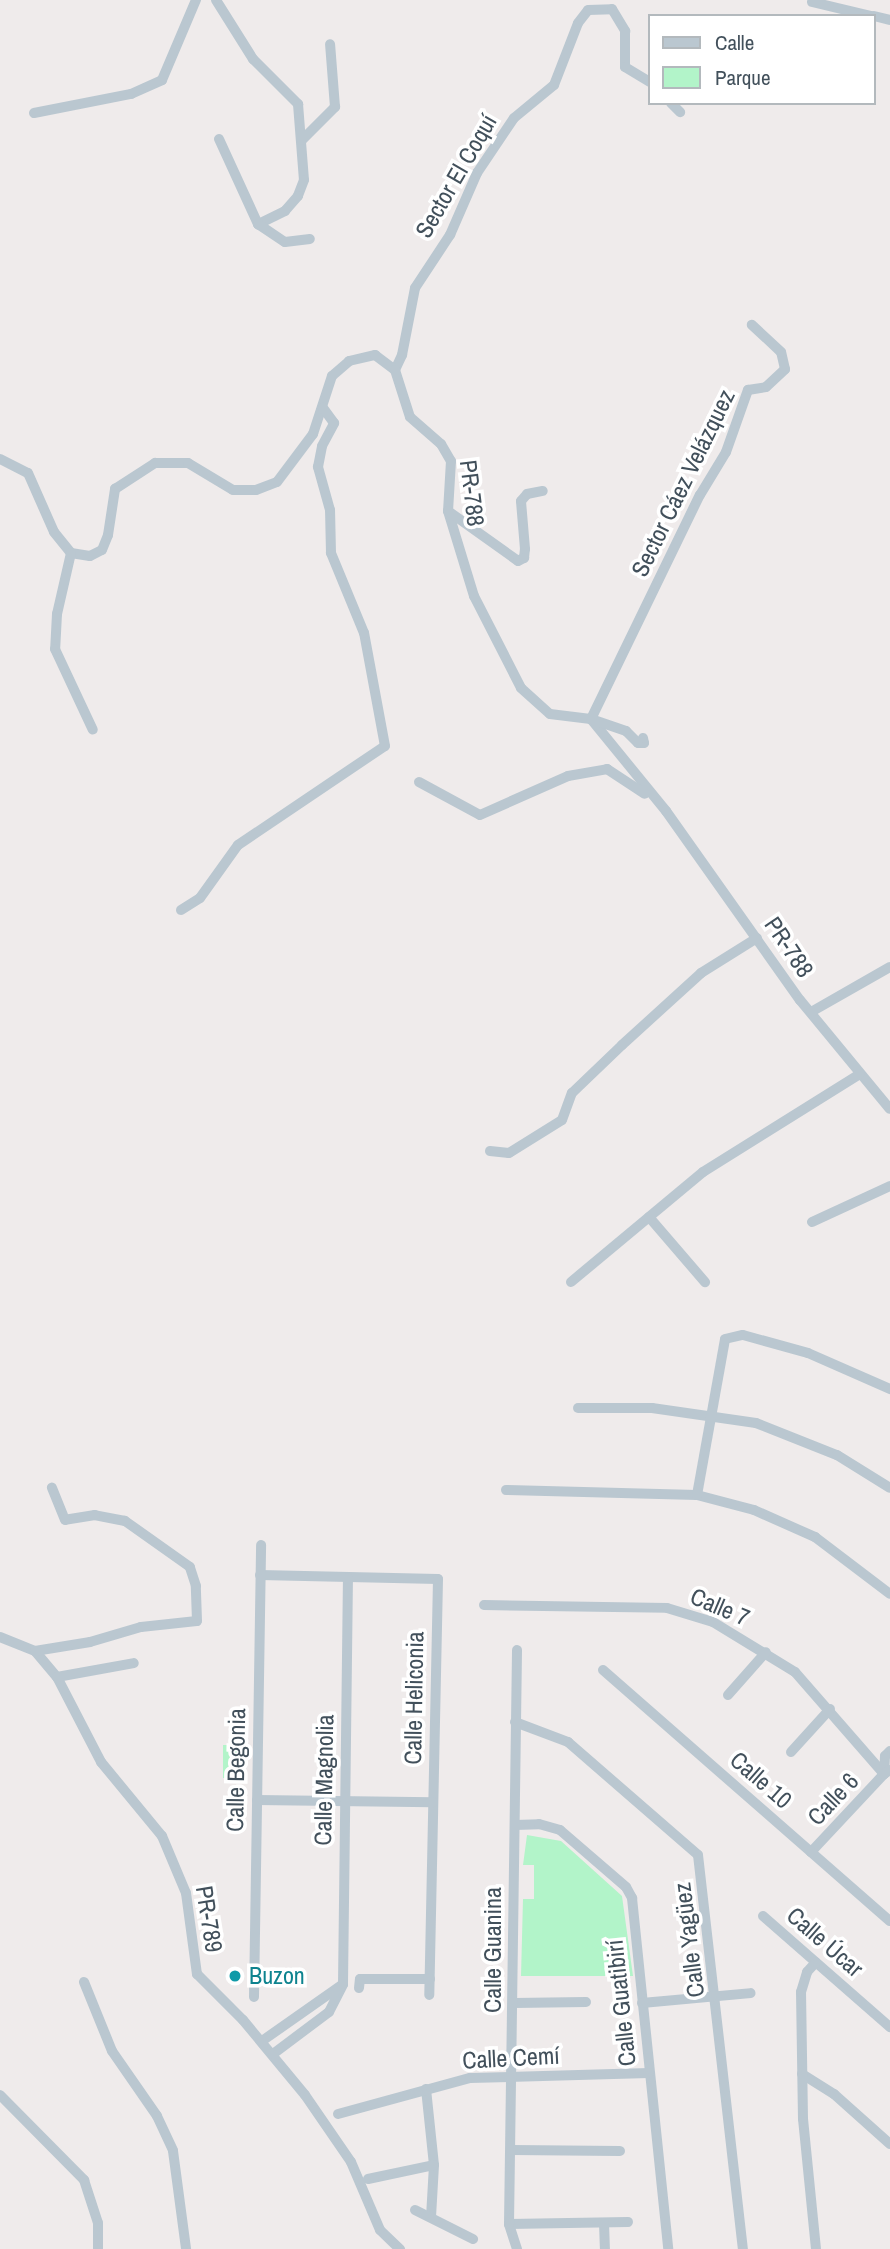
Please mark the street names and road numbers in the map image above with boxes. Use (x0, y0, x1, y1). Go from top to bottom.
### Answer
street label: Sector El Coquí (409, 109, 503, 243)
street label: Sector Cáez Velázquez (625, 385, 741, 581)
street label: PR-788 (454, 458, 490, 528)
street label: PR-788 (758, 911, 820, 983)
street label: Calle 7 (686, 1582, 754, 1632)
street label: Calle Heliconia (398, 1631, 430, 1765)
street label: Calle Begonia (221, 1708, 251, 1832)
street label: Calle Magnolia (308, 1714, 340, 1846)
street label: Calle 10 (724, 1745, 798, 1815)
street label: Calle 6 (802, 1767, 864, 1831)
street label: Calle Yagüez (668, 1881, 710, 1999)
street label: PR-789 (190, 1884, 228, 1954)
street label: Calle Guanina (479, 1887, 507, 2013)
street label: Calle Úcar (781, 1901, 869, 1983)
street label: Calle Guatibirí (600, 1938, 642, 2068)
street label: Calle Cemí (462, 2041, 560, 2075)

